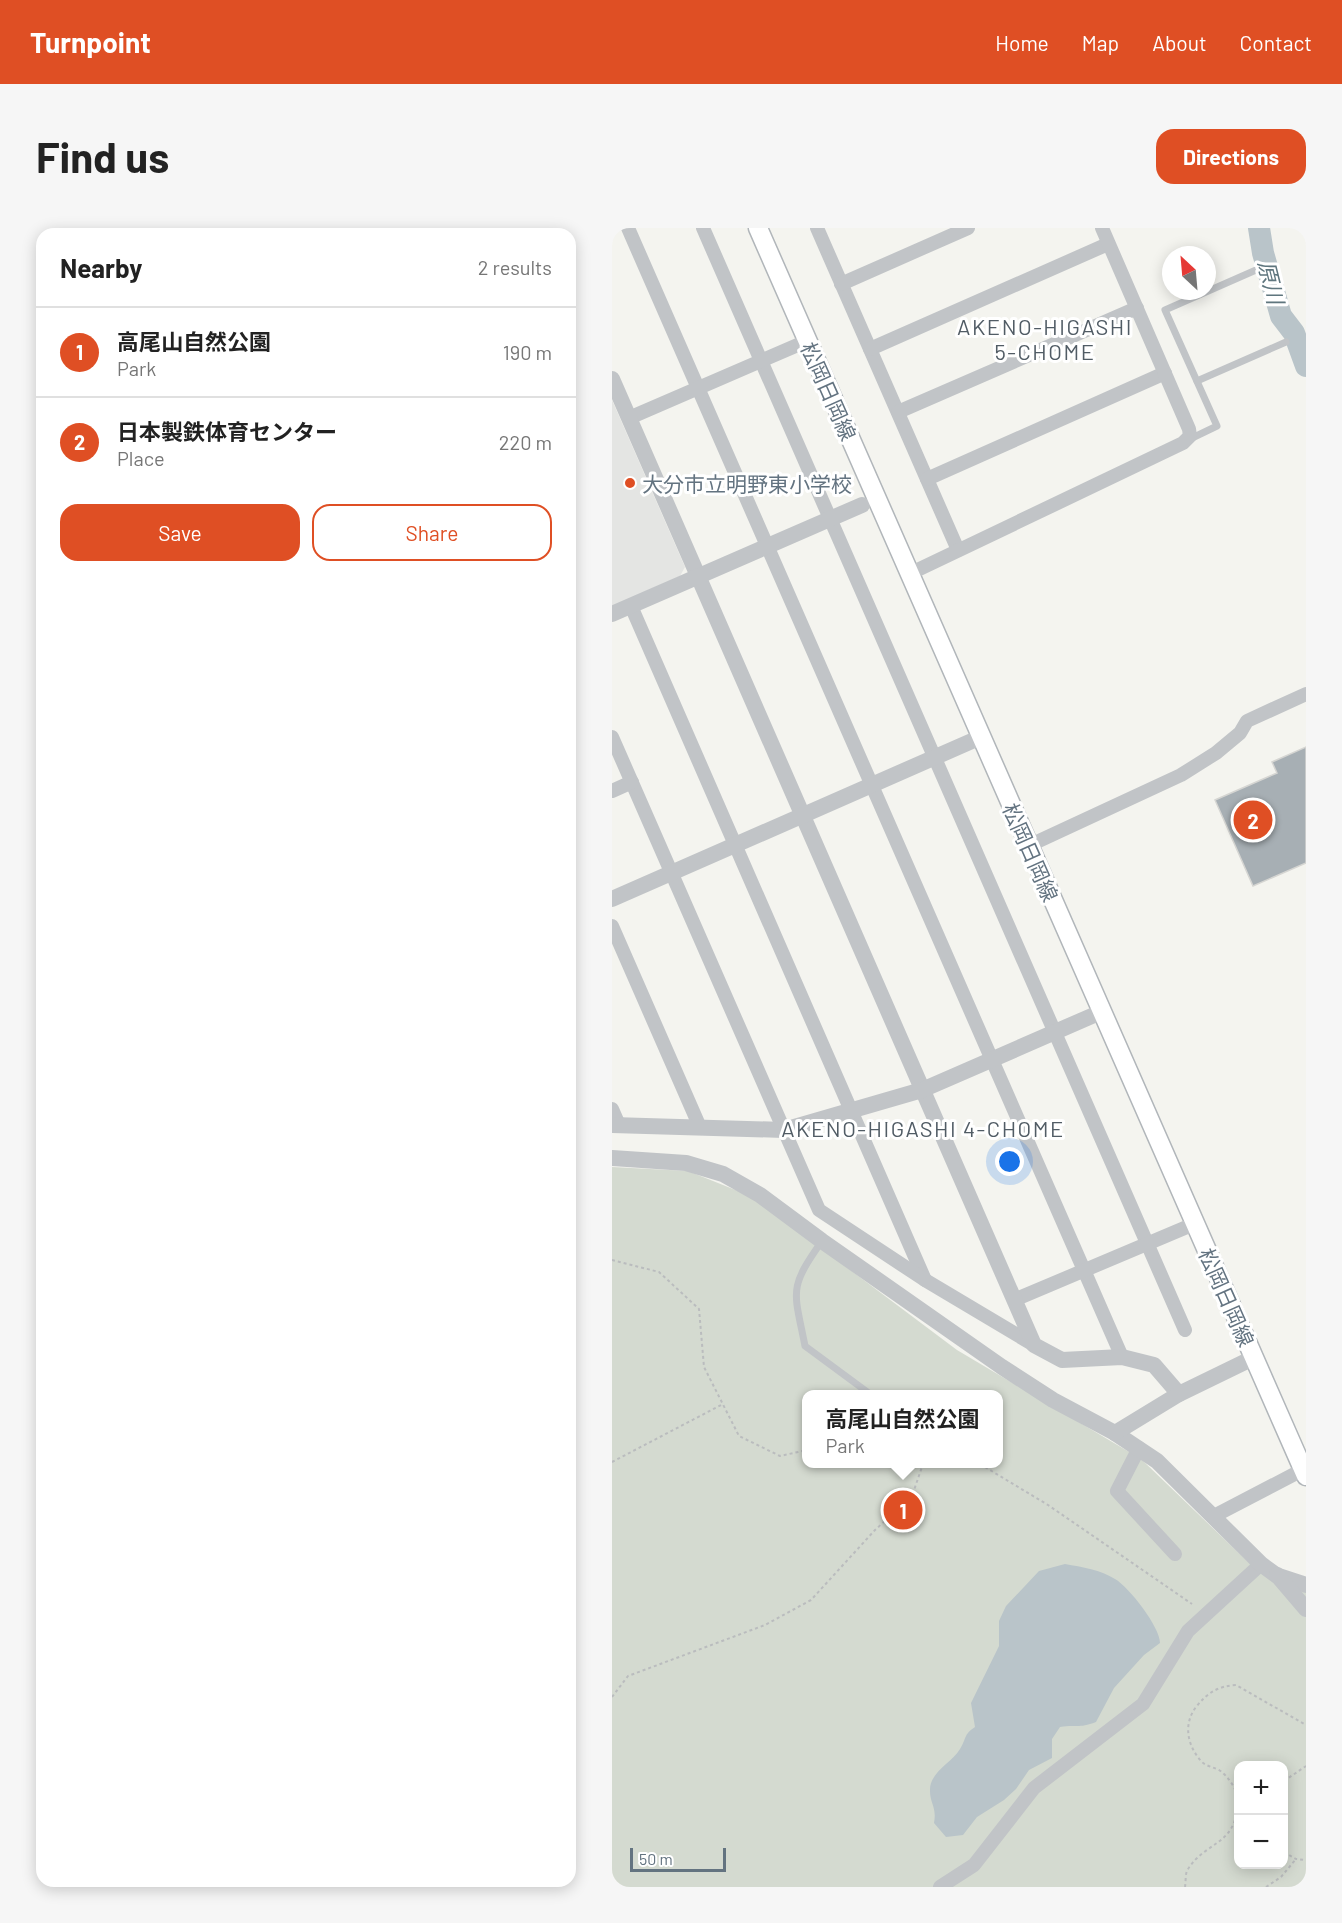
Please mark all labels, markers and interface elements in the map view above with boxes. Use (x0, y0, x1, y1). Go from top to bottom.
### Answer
text: Turnpoint (30, 25, 151, 59)
text: Home (995, 30, 1049, 55)
text: Map (1082, 30, 1119, 55)
text: About (1152, 30, 1207, 55)
text: Contact (1240, 30, 1312, 55)
button: Directions (1156, 129, 1306, 184)
text: Find us (36, 131, 169, 181)
north arrow (1162, 246, 1216, 300)
text: Nearby (60, 252, 142, 283)
text: 2 results (478, 255, 552, 279)
water label: 原川 (1254, 258, 1290, 308)
district label: AKENO-HIGASHI 5-CHOME (957, 313, 1133, 364)
text: 高尾山自然公園 (117, 328, 271, 354)
street label: 松岡日岡線 (796, 338, 862, 444)
text: 1 (76, 340, 83, 364)
text: 190 m (503, 340, 552, 364)
text: Park (117, 356, 156, 380)
text: 日本製鉄体育センター (117, 418, 337, 444)
text: 2 (74, 430, 85, 454)
text: 220 m (499, 430, 552, 454)
text: Place (117, 446, 165, 470)
place label: 大分市立明野東小学校 (642, 471, 852, 496)
marker: 大分市立明野東小学校 (623, 476, 637, 490)
button: Save (60, 504, 300, 561)
button: Share (312, 504, 552, 561)
pin: 2 (1234, 798, 1272, 842)
street label: 松岡日岡線 (998, 799, 1064, 905)
district label: AKENO-HIGASHI 4-CHOME (781, 1115, 1065, 1141)
your location (995, 1147, 1024, 1176)
street label: 松岡日岡線 (1194, 1244, 1260, 1350)
popup (802, 1390, 1003, 1468)
text: 高尾山自然公園 (825, 1405, 980, 1431)
text: Park (825, 1433, 865, 1457)
pin: 1 (884, 1488, 922, 1532)
map controls (1234, 1761, 1288, 1869)
button: + (1234, 1761, 1288, 1815)
button: − (1234, 1815, 1288, 1869)
scale bar (630, 1845, 726, 1872)
text: 50 m (639, 1849, 673, 1868)

